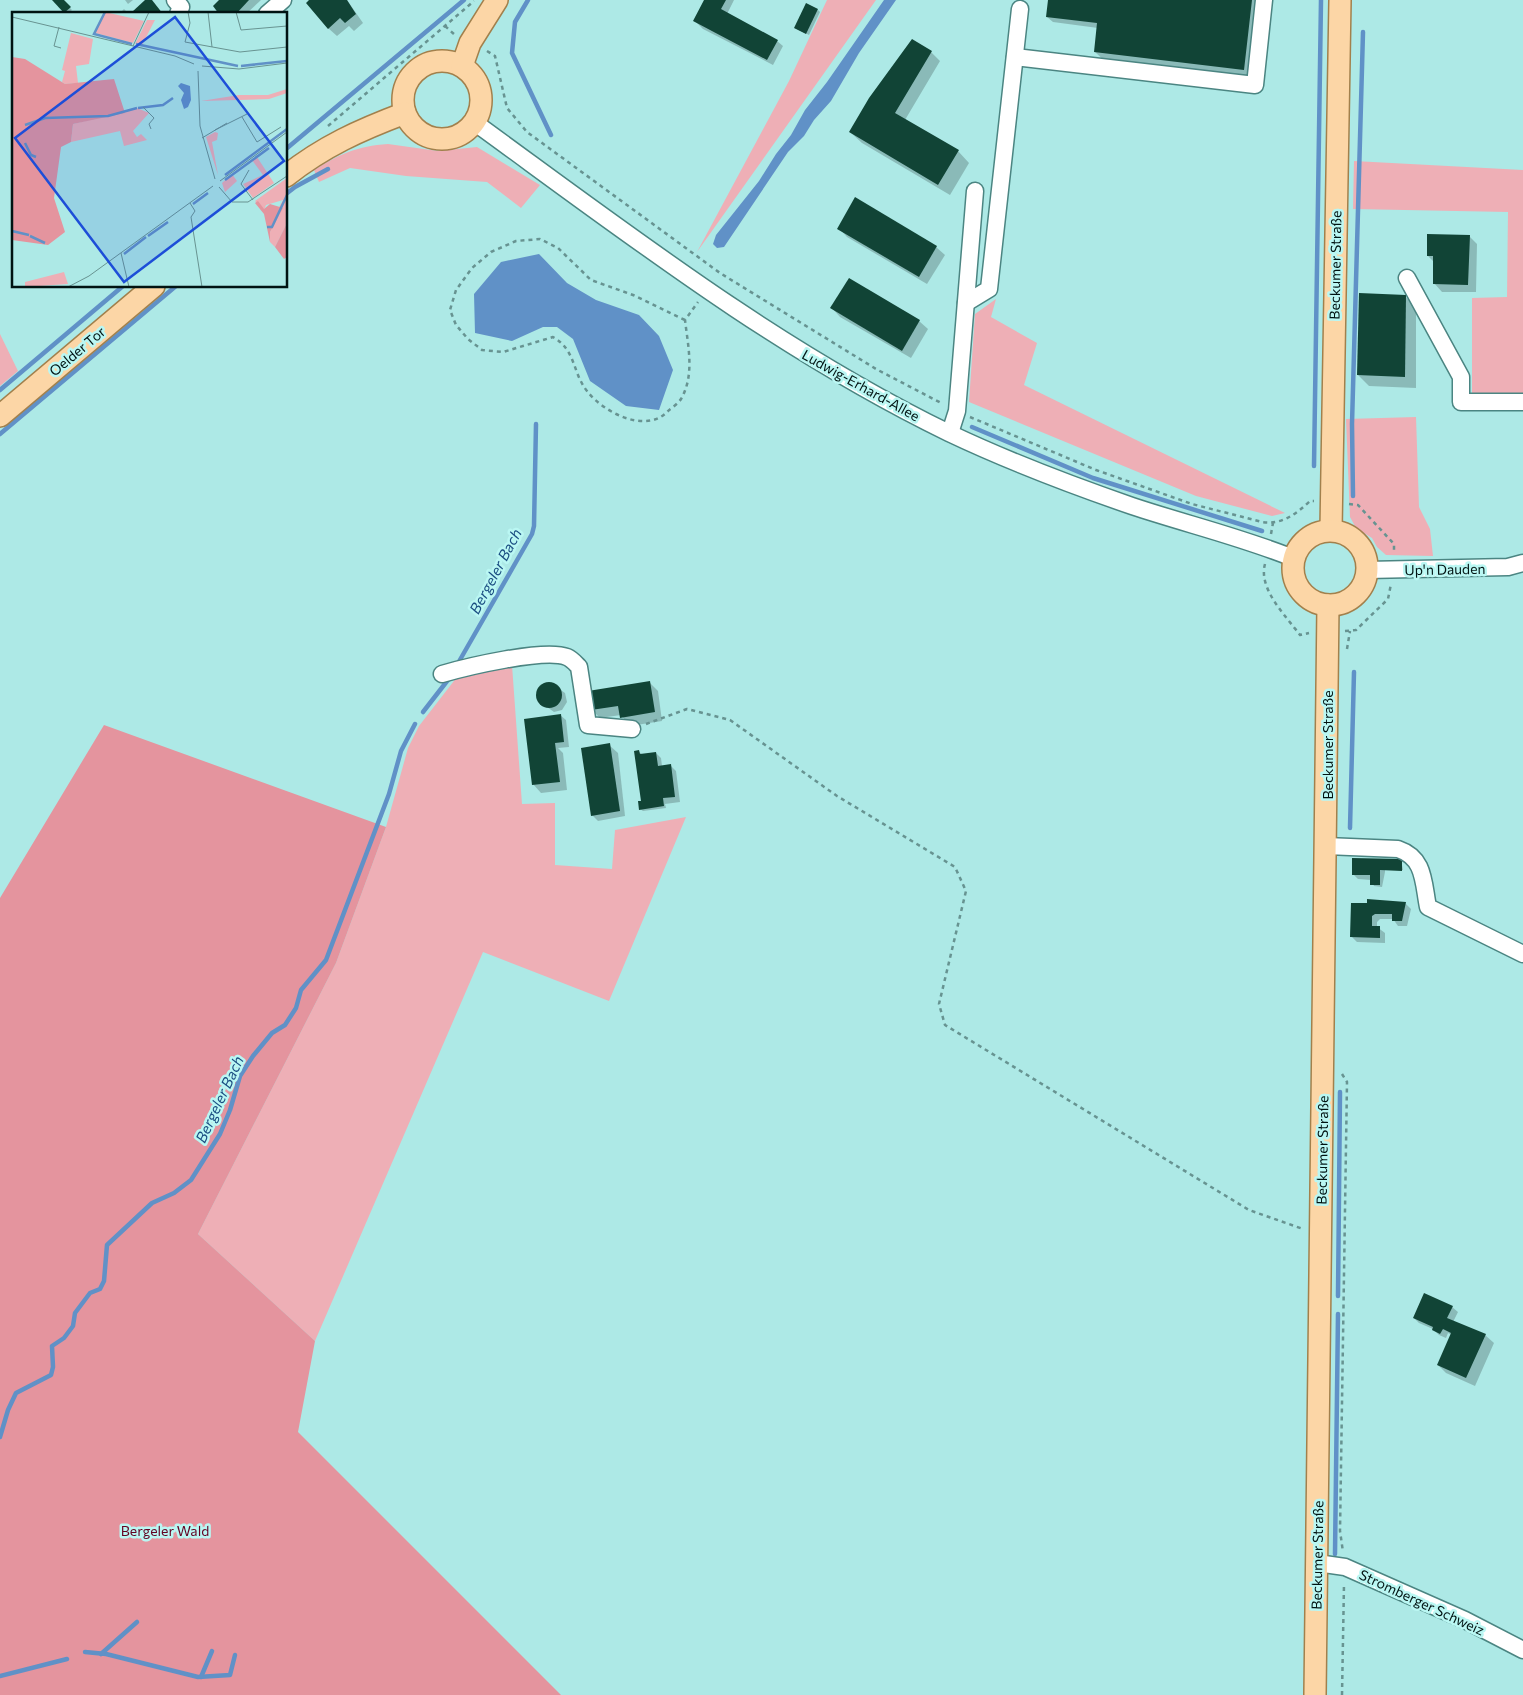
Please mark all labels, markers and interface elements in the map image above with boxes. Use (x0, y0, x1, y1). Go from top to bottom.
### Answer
inset map (12, 12, 288, 288)
street label: Beckumer Straße (1326, 210, 1344, 320)
street label: Oelder Tor (45, 322, 109, 379)
street label: Ludwig-Erhard-Allee (799, 346, 923, 424)
water label: Bergeler Bach (465, 525, 525, 617)
street label: Up'n Dauden (1404, 560, 1486, 578)
street label: Beckumer Straße (1319, 690, 1336, 800)
water label: Bergeler Bach (191, 1053, 247, 1145)
street label: Beckumer Straße (1313, 1095, 1331, 1205)
street label: Beckumer Straße (1308, 1500, 1326, 1610)
park label: Bergeler Wald (121, 1522, 209, 1539)
street label: Stromberger Schweiz (1357, 1566, 1487, 1638)

